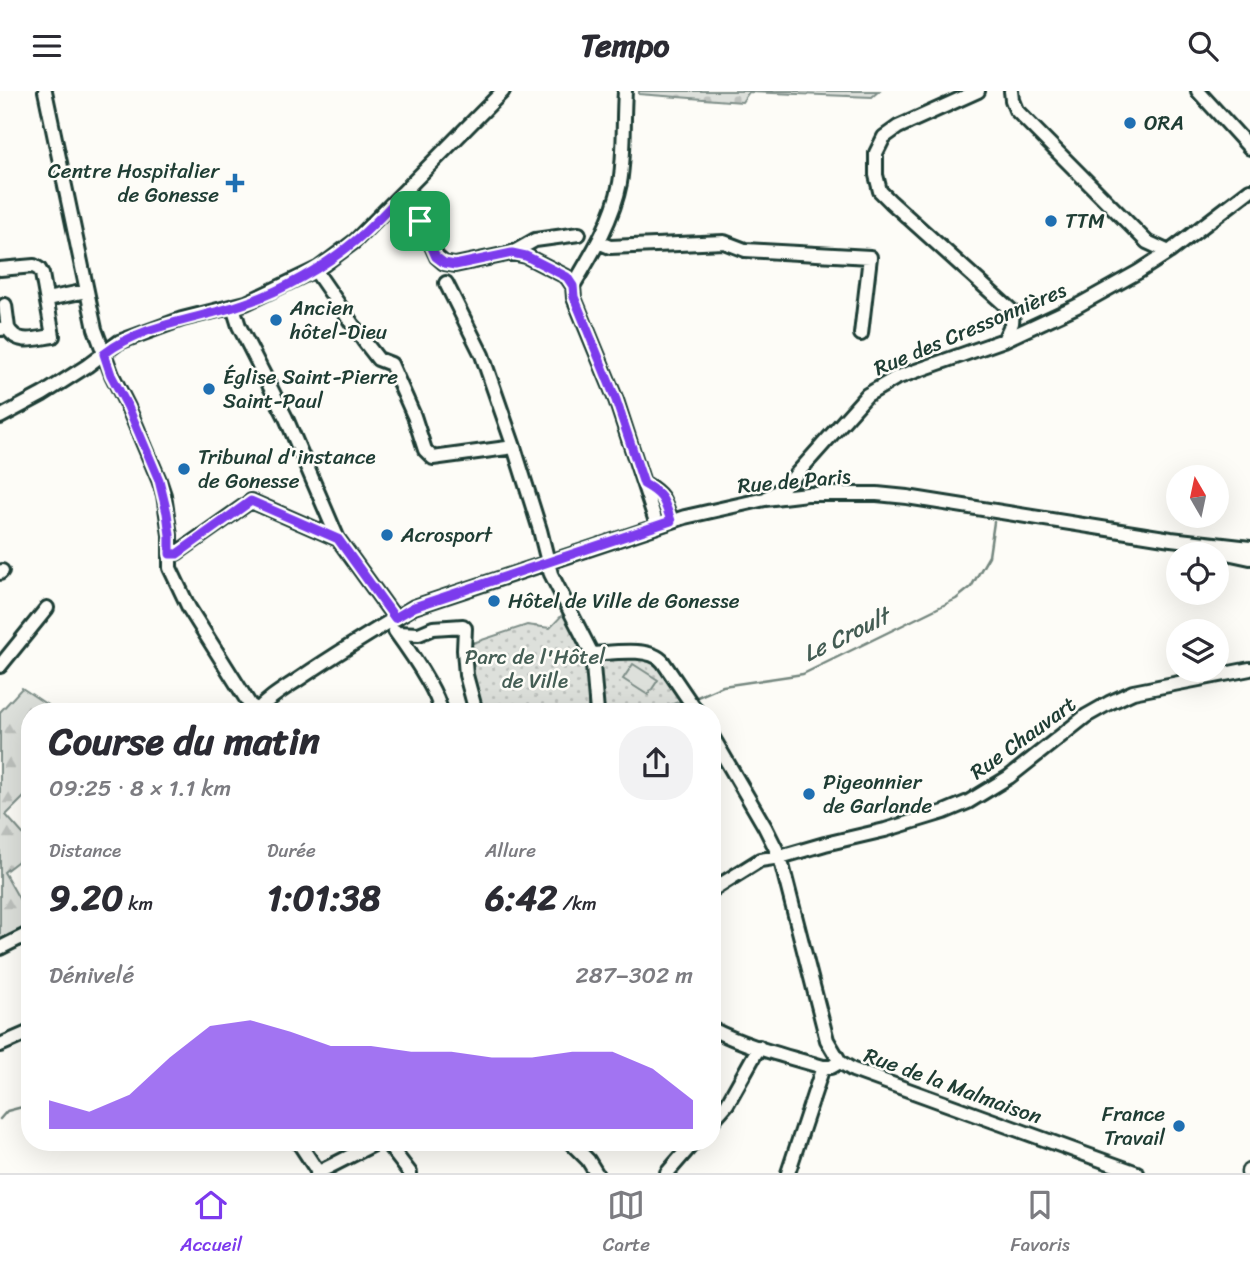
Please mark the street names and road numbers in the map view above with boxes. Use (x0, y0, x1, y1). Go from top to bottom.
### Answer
street label: Rue des Cressonnières (868, 271, 1073, 387)
street label: Rue de Paris (736, 457, 852, 505)
street label: Rue Chauvart (962, 686, 1084, 790)
street label: Rue de la Malmaison (859, 1036, 1047, 1136)

